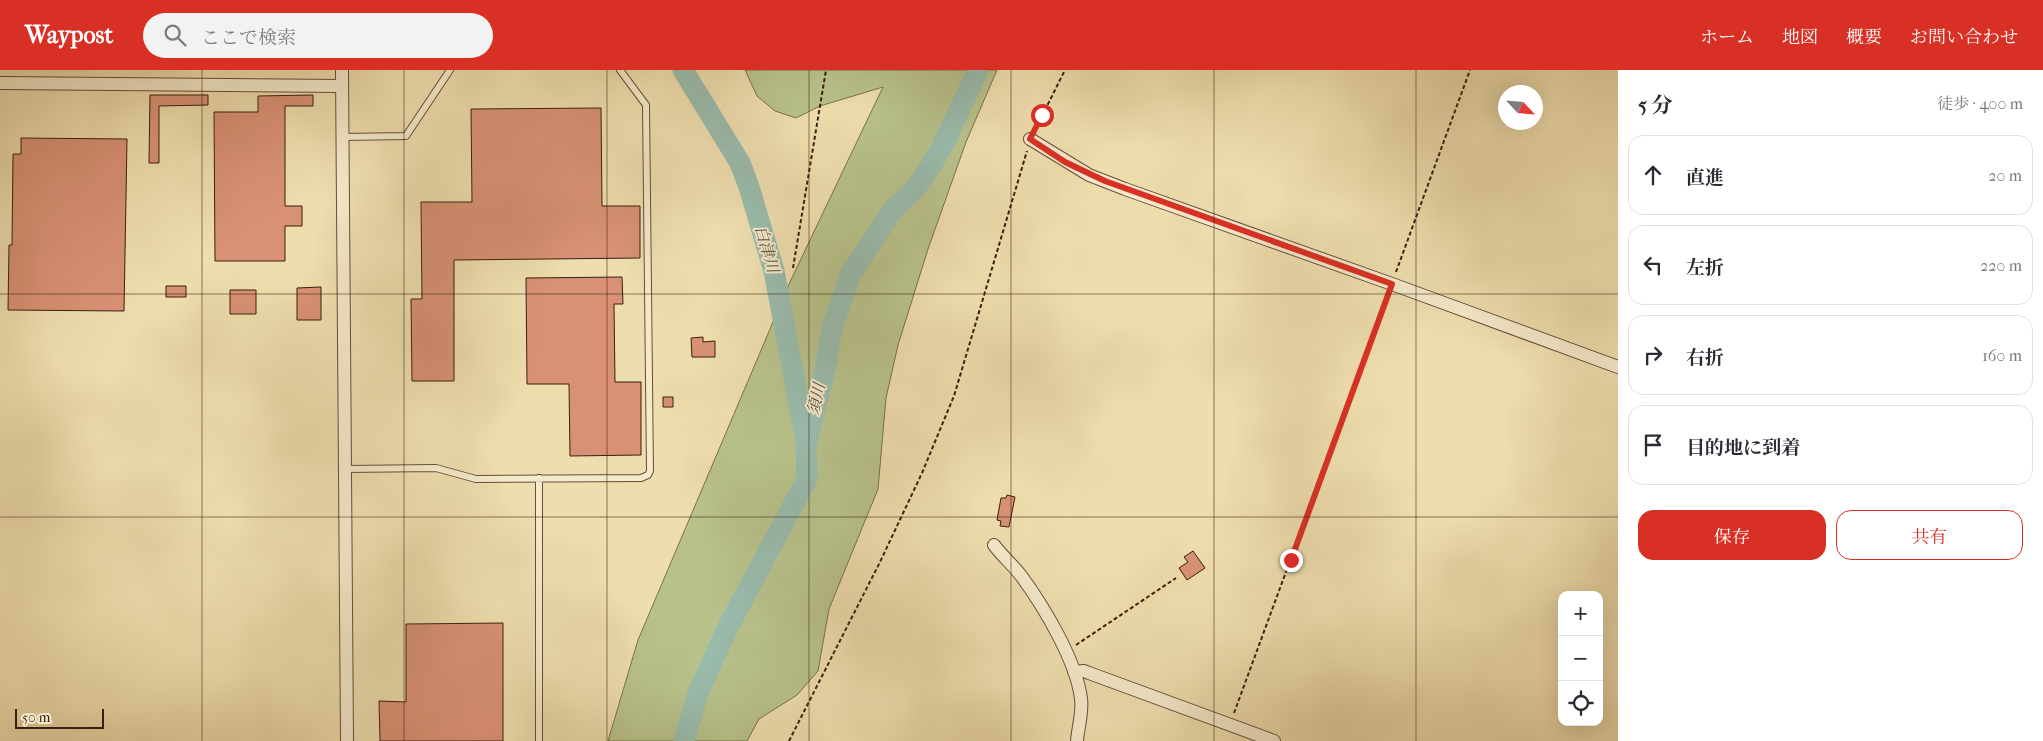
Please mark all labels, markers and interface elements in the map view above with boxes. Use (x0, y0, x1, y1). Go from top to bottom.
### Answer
search box (143, 13, 493, 58)
text: Waypost (25, 21, 113, 49)
icon: search (161, 21, 189, 49)
text: ここで検索 (201, 27, 296, 49)
text: ホーム (1700, 27, 1754, 48)
text: 地図 (1782, 27, 1818, 48)
text: 概要 (1846, 27, 1882, 48)
text: お問い合わせ (1910, 27, 2018, 48)
north arrow (1498, 85, 1543, 130)
text: 5 分 (1638, 93, 1673, 117)
text: 徒歩 · 400 m (1937, 94, 2023, 113)
route start (1031, 104, 1054, 127)
icon: ahead (1639, 161, 1667, 189)
text: 20 m (1988, 166, 2022, 185)
text: 直進 (1686, 167, 1724, 189)
water label: 白津川 (751, 223, 783, 277)
icon: left (1639, 251, 1667, 279)
text: 220 m (1980, 256, 2022, 275)
text: 左折 (1686, 257, 1724, 279)
icon: right (1639, 341, 1667, 369)
text: 160 m (1982, 346, 2022, 365)
text: 右折 (1686, 347, 1724, 369)
water label: 須川 (803, 379, 829, 417)
icon: arrive (1639, 431, 1667, 459)
text: 目的地に到着 (1686, 437, 1800, 459)
button: 保存 (1638, 510, 1826, 560)
button: 共有 (1836, 510, 2023, 560)
route end (1280, 549, 1303, 572)
map controls (1558, 591, 1603, 726)
button: + (1558, 591, 1603, 636)
button: − (1558, 636, 1603, 681)
button: locate (1558, 681, 1603, 726)
scale bar (15, 706, 104, 729)
text: 50 m (22, 709, 50, 726)

